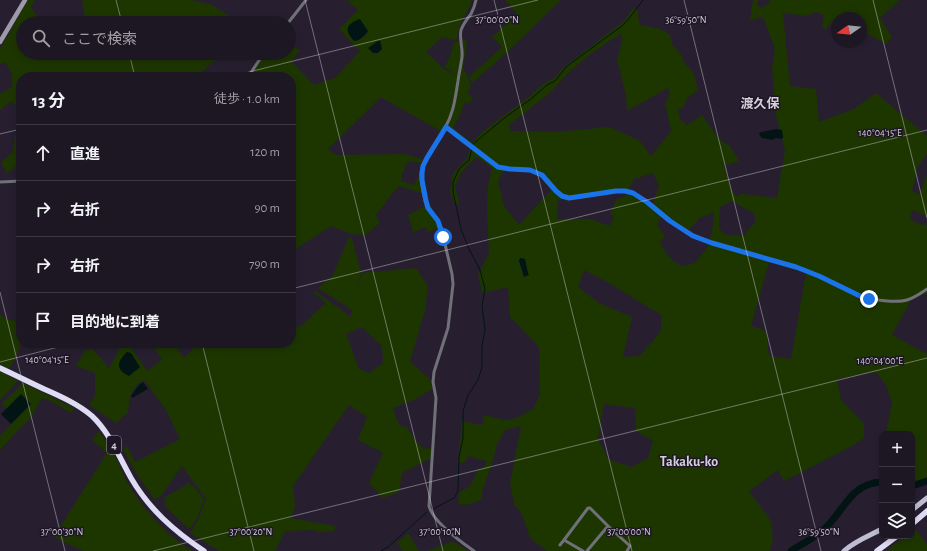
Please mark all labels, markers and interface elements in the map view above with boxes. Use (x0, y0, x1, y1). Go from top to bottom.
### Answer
north arrow (831, 12, 867, 48)
text: 37°00'00"N (475, 15, 519, 25)
text: 36°59'50"N (665, 15, 707, 25)
search box (16, 16, 296, 60)
icon: search (30, 27, 52, 49)
text: ここで検索 (62, 32, 137, 47)
text: 13 分 (32, 92, 65, 109)
text: 徒歩 · 1.0 km (214, 93, 280, 106)
district label: 渡久保 (740, 96, 780, 111)
text: 140°04'15"E (858, 128, 902, 138)
icon: ahead (32, 142, 54, 164)
text: 120 m (250, 146, 280, 159)
text: 直進 (70, 147, 100, 162)
icon: right (32, 198, 54, 220)
text: 90 m (254, 202, 280, 215)
text: 右折 (70, 203, 100, 218)
route start (434, 228, 452, 246)
icon: right (32, 254, 54, 276)
text: 790 m (249, 258, 280, 271)
text: 右折 (70, 259, 100, 274)
route end (860, 290, 878, 308)
icon: arrive (32, 310, 54, 332)
text: 目的地に到着 (70, 315, 160, 330)
text: 140°04'15"E (25, 355, 69, 365)
text: 140°04'00"E (857, 356, 903, 366)
map controls (879, 431, 915, 539)
button: + (879, 431, 915, 467)
road number: 4 (107, 436, 121, 454)
district label: Takaku-ko (660, 455, 718, 469)
button: − (879, 467, 915, 503)
button: layers (879, 503, 915, 539)
text: 37°00'30"N (41, 527, 83, 537)
text: 37°00'20"N (230, 527, 272, 537)
text: 37°00'10"N (419, 527, 461, 537)
text: 37°00'00"N (607, 527, 651, 537)
text: 36°59'50"N (798, 527, 840, 537)

